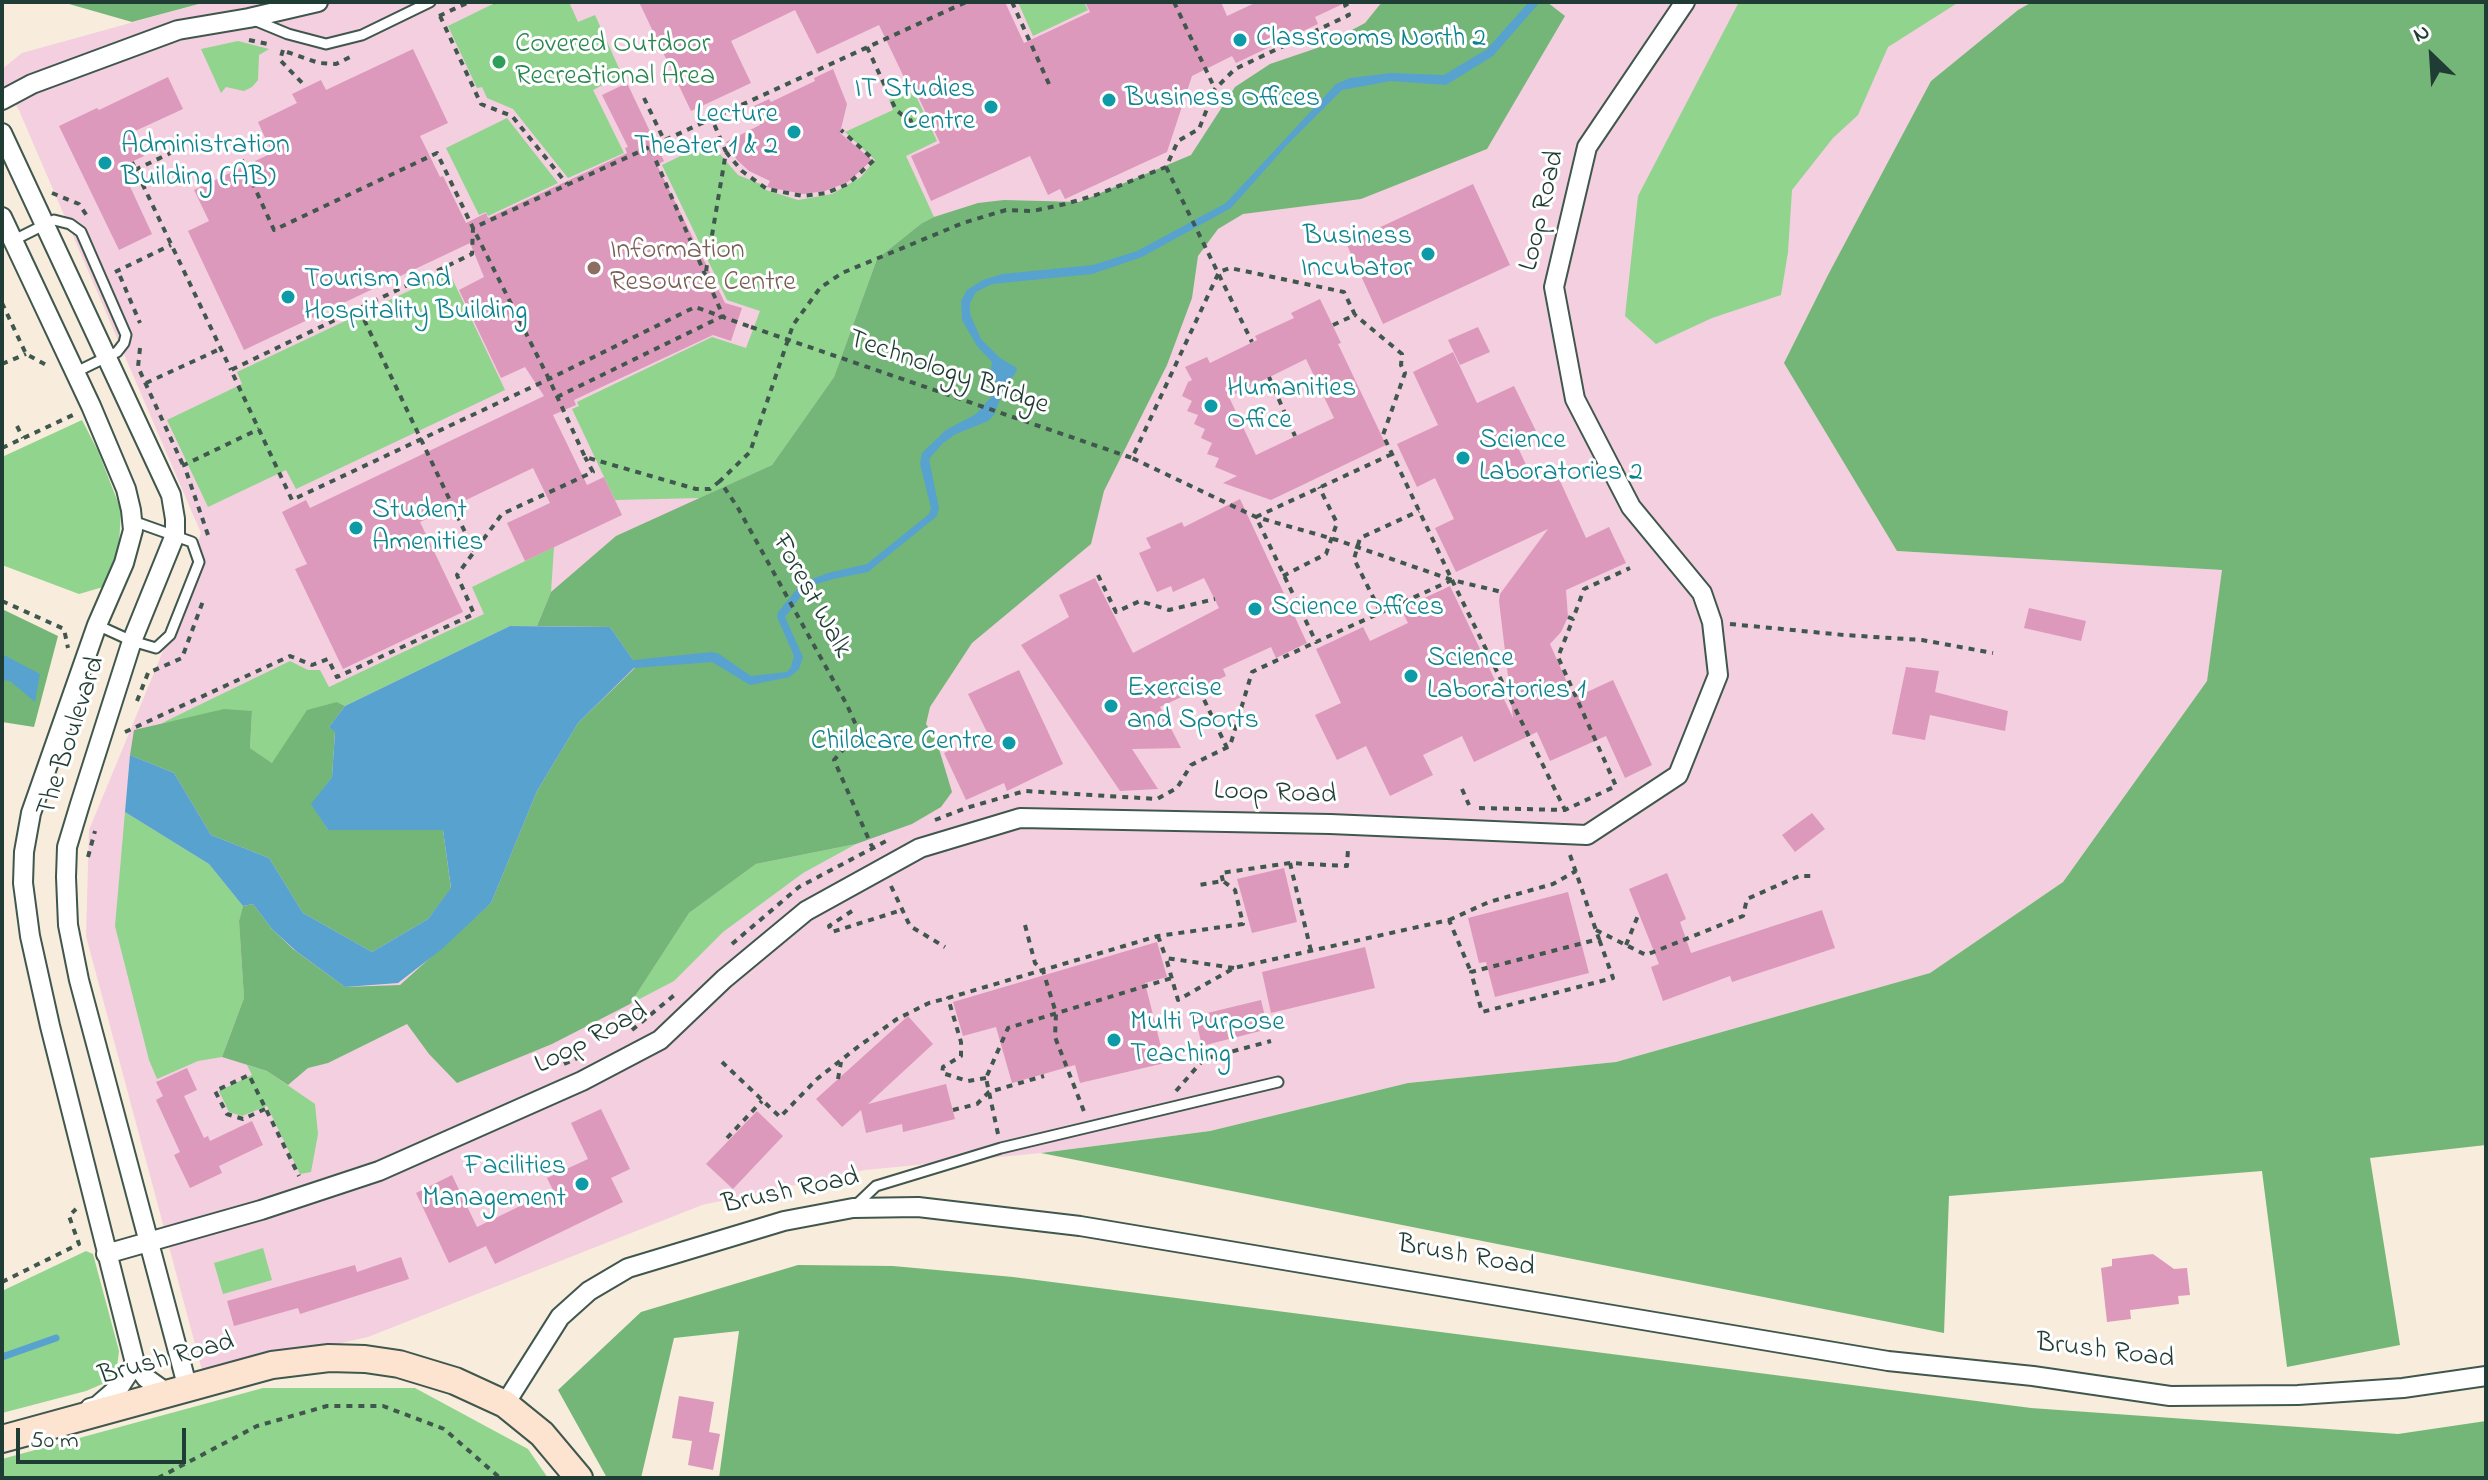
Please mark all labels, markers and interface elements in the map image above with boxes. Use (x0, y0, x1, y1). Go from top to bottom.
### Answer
north arrow (2392, 16, 2472, 96)
text: N (2408, 17, 2435, 52)
place label: Classrooms North 2 (1256, 23, 1486, 57)
place label: Covered Outdoor Recreational Area (515, 29, 715, 95)
marker: Classrooms North 2 (1231, 31, 1249, 49)
marker: Covered Outdoor Recreational Area (490, 53, 508, 71)
place label: IT Studies Centre (854, 74, 975, 140)
place label: Business Offices (1125, 83, 1320, 117)
marker: Business Offices (1100, 91, 1118, 109)
marker: IT Studies Centre (982, 98, 1000, 116)
place label: Lecture Theater 1 & 2 (634, 99, 778, 165)
marker: Lecture Theater 1 & 2 (785, 123, 803, 141)
place label: Administration Building (AB) (121, 130, 290, 196)
street label: Loop Road (1514, 147, 1574, 275)
marker: Administration Building (AB) (96, 154, 114, 172)
place label: Business Incubator (1301, 221, 1412, 287)
place label: Information Resource Centre (610, 235, 796, 301)
marker: Business Incubator (1419, 245, 1437, 263)
marker: Information Resource Centre (585, 259, 603, 277)
place label: Tourism and Hospitality Building (304, 264, 527, 330)
marker: Tourism and Hospitality Building (279, 288, 297, 306)
street label: Technology Bridge (843, 324, 1053, 424)
place label: Humanities Office (1227, 373, 1356, 439)
marker: Humanities Office (1202, 397, 1220, 415)
place label: Science Laboratories 2 (1479, 425, 1643, 491)
marker: Science Laboratories 2 (1454, 449, 1472, 467)
place label: Student Amenities (372, 495, 484, 561)
marker: Student Amenities (347, 519, 365, 537)
street label: Forest Walk (762, 529, 858, 665)
place label: Science Offices (1271, 592, 1444, 626)
marker: Science Offices (1246, 600, 1264, 618)
place label: Science Laboratories 1 (1427, 643, 1586, 709)
street label: The Boulevard (31, 653, 115, 821)
marker: Science Laboratories 1 (1402, 667, 1420, 685)
place label: Exercise and Sports (1127, 673, 1259, 739)
marker: Exercise and Sports (1102, 697, 1120, 715)
place label: Childcare Centre (811, 726, 993, 760)
marker: Childcare Centre (1000, 734, 1018, 752)
street label: Loop Road (1213, 776, 1337, 814)
street label: Loop Road (530, 996, 654, 1084)
place label: Multi Purpose Teaching (1130, 1007, 1285, 1073)
marker: Multi Purpose Teaching (1105, 1031, 1123, 1049)
place label: Facilities Management (422, 1151, 566, 1217)
street label: Brush Road (720, 1162, 862, 1224)
marker: Facilities Management (573, 1175, 591, 1193)
street label: Brush Road (1395, 1229, 1537, 1287)
street label: Brush Road (96, 1327, 238, 1395)
street label: Brush Road (2034, 1328, 2176, 1378)
scale bar (20, 1412, 190, 1462)
text: 50 m (30, 1424, 79, 1459)

